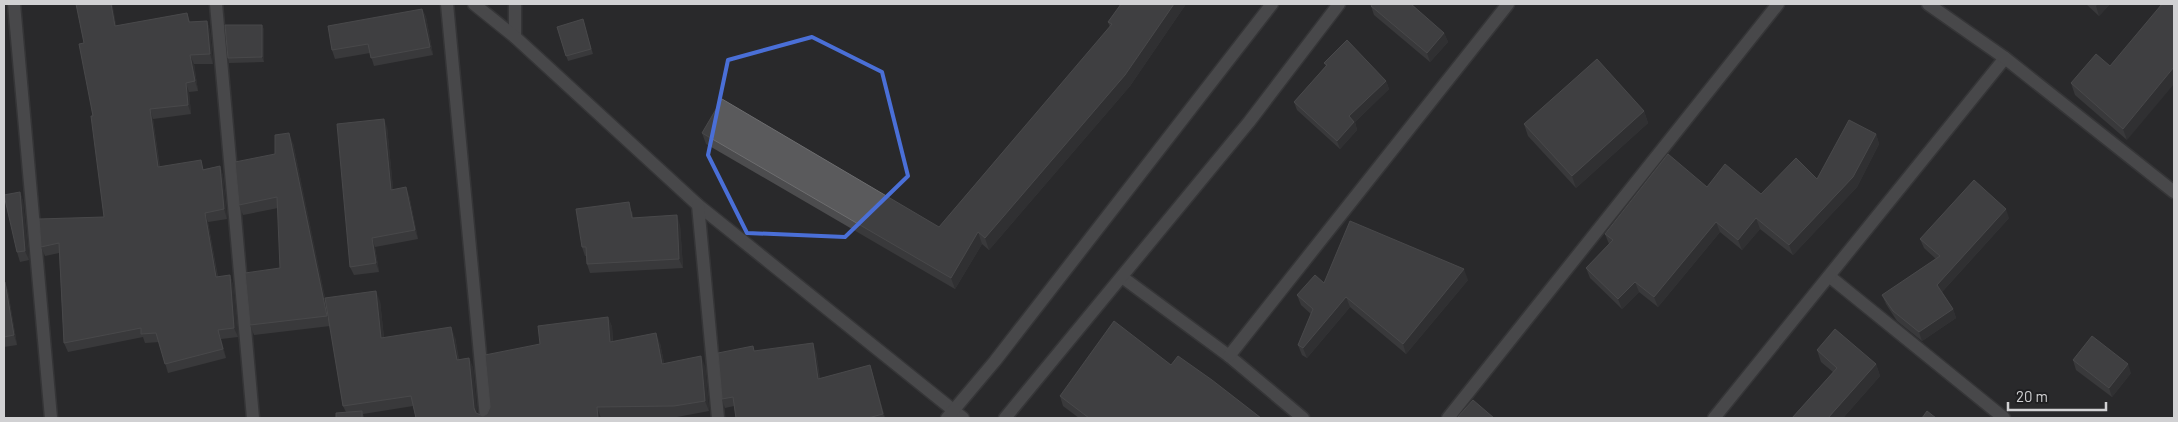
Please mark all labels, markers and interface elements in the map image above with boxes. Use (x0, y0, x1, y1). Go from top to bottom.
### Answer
scale bar (2008, 380, 2106, 412)
text: 20 m (2016, 387, 2048, 405)

